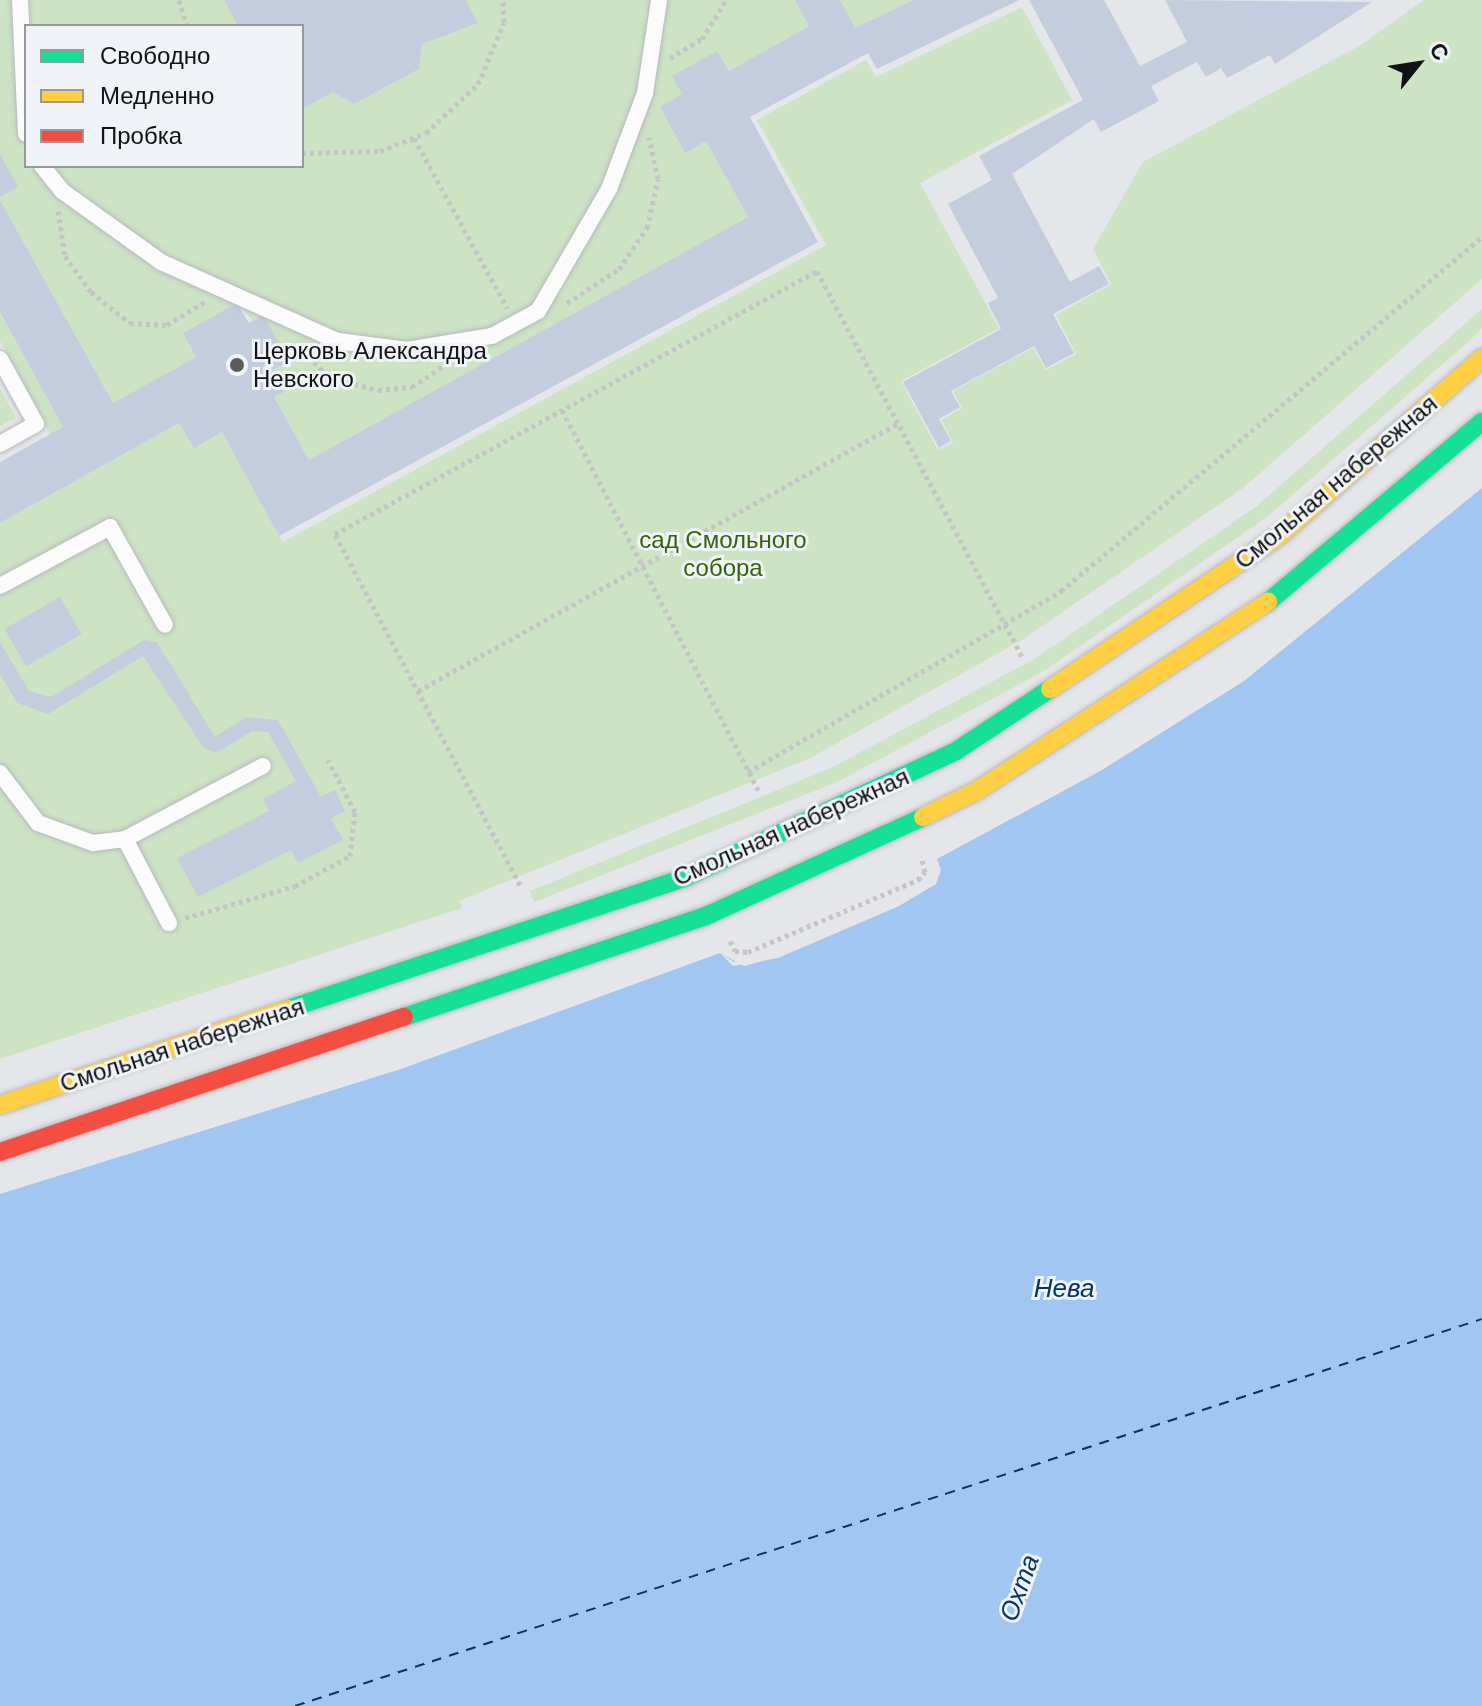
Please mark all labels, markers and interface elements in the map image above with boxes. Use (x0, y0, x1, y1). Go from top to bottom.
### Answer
legend (24, 24, 304, 168)
north arrow (1378, 24, 1458, 104)
text: С (1424, 39, 1454, 65)
text: Свободно (100, 42, 210, 69)
text: Медленно (100, 82, 214, 109)
text: Пробка (100, 122, 182, 149)
place label: Церковь Александра Невского (253, 337, 487, 393)
marker: Церковь Александра Невского (228, 356, 246, 374)
street label: Смольная набережная (1229, 389, 1443, 575)
park label: сад Смольного собора (639, 526, 807, 582)
street label: Смольная набережная (669, 762, 913, 892)
street label: Смольная набережная (56, 992, 308, 1098)
water label: Нева (1034, 1273, 1094, 1305)
water label: Охта (994, 1550, 1046, 1626)

